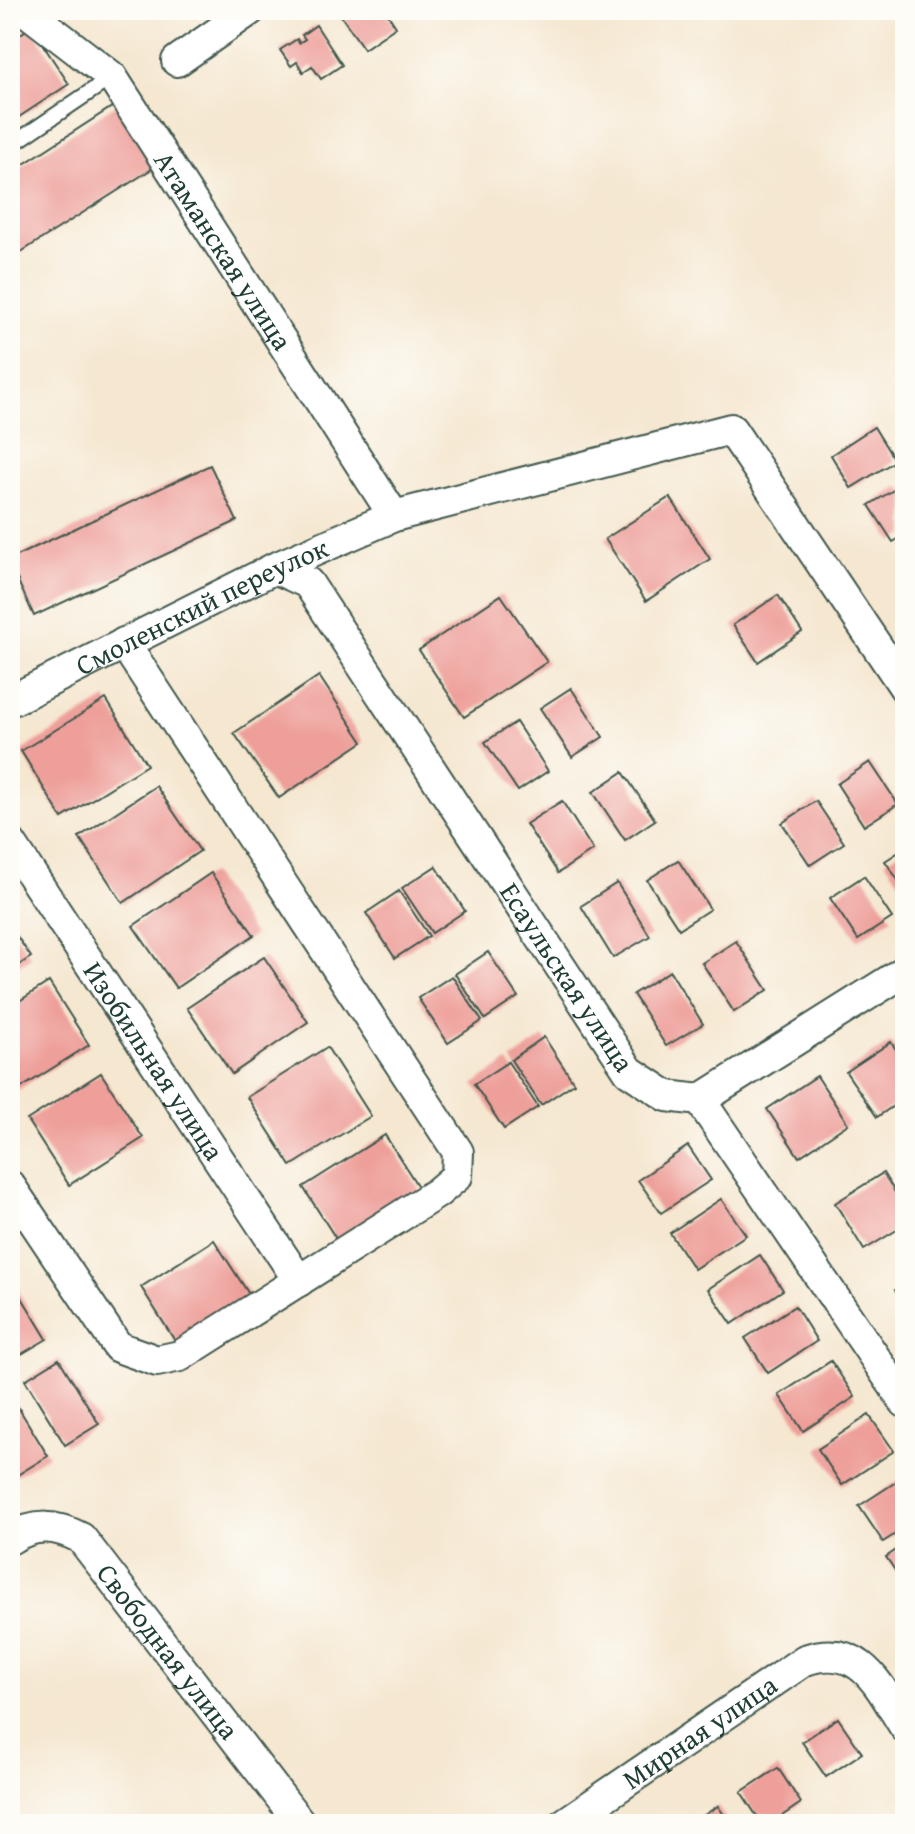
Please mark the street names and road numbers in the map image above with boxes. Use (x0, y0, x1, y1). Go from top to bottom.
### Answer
street label: Атаманская улица (144, 142, 304, 359)
street label: Смоленский переулок (68, 526, 335, 685)
street label: Есаульская улица (490, 874, 645, 1080)
street label: Изобильная улица (74, 953, 235, 1169)
street label: Свободная улица (87, 1554, 250, 1748)
street label: Мирная улица (614, 1664, 786, 1799)

